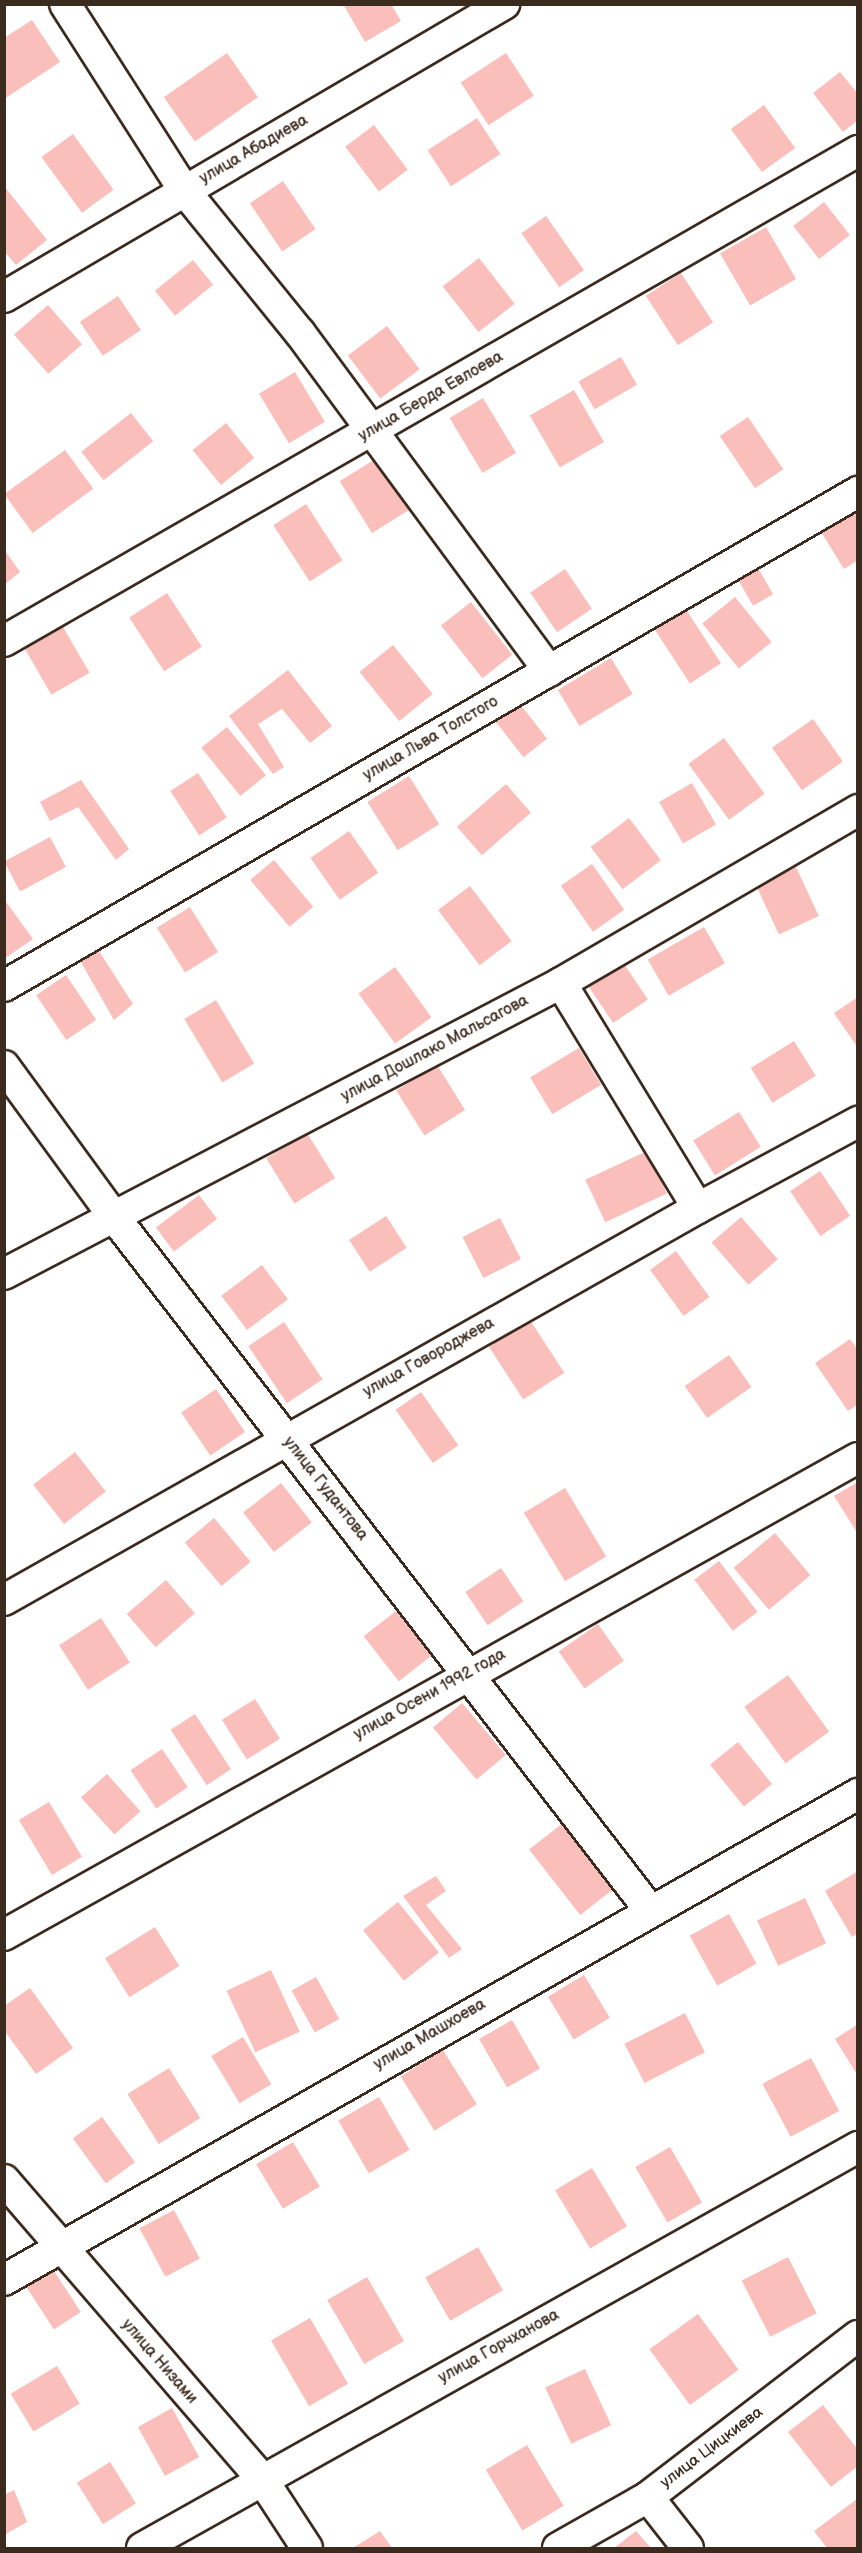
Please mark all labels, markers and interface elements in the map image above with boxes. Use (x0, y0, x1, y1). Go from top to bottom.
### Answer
street label: улица Абадиева (196, 111, 312, 189)
street label: улица Берда Евлоева (355, 348, 507, 446)
street label: улица Льва Толстого (360, 692, 502, 786)
street label: улица Дошлако Мальсагова (338, 991, 532, 1107)
street label: улица Говороджева (360, 1314, 498, 1402)
street label: улица Гудантова (279, 1433, 371, 1545)
street label: улица Осени 1992 года (351, 1645, 509, 1745)
street label: улица Машхоева (371, 1995, 489, 2075)
street label: улица Горчханова (435, 2306, 563, 2388)
street label: улица Низами (117, 2316, 201, 2408)
street label: улица Цицкиева (657, 2403, 767, 2493)

